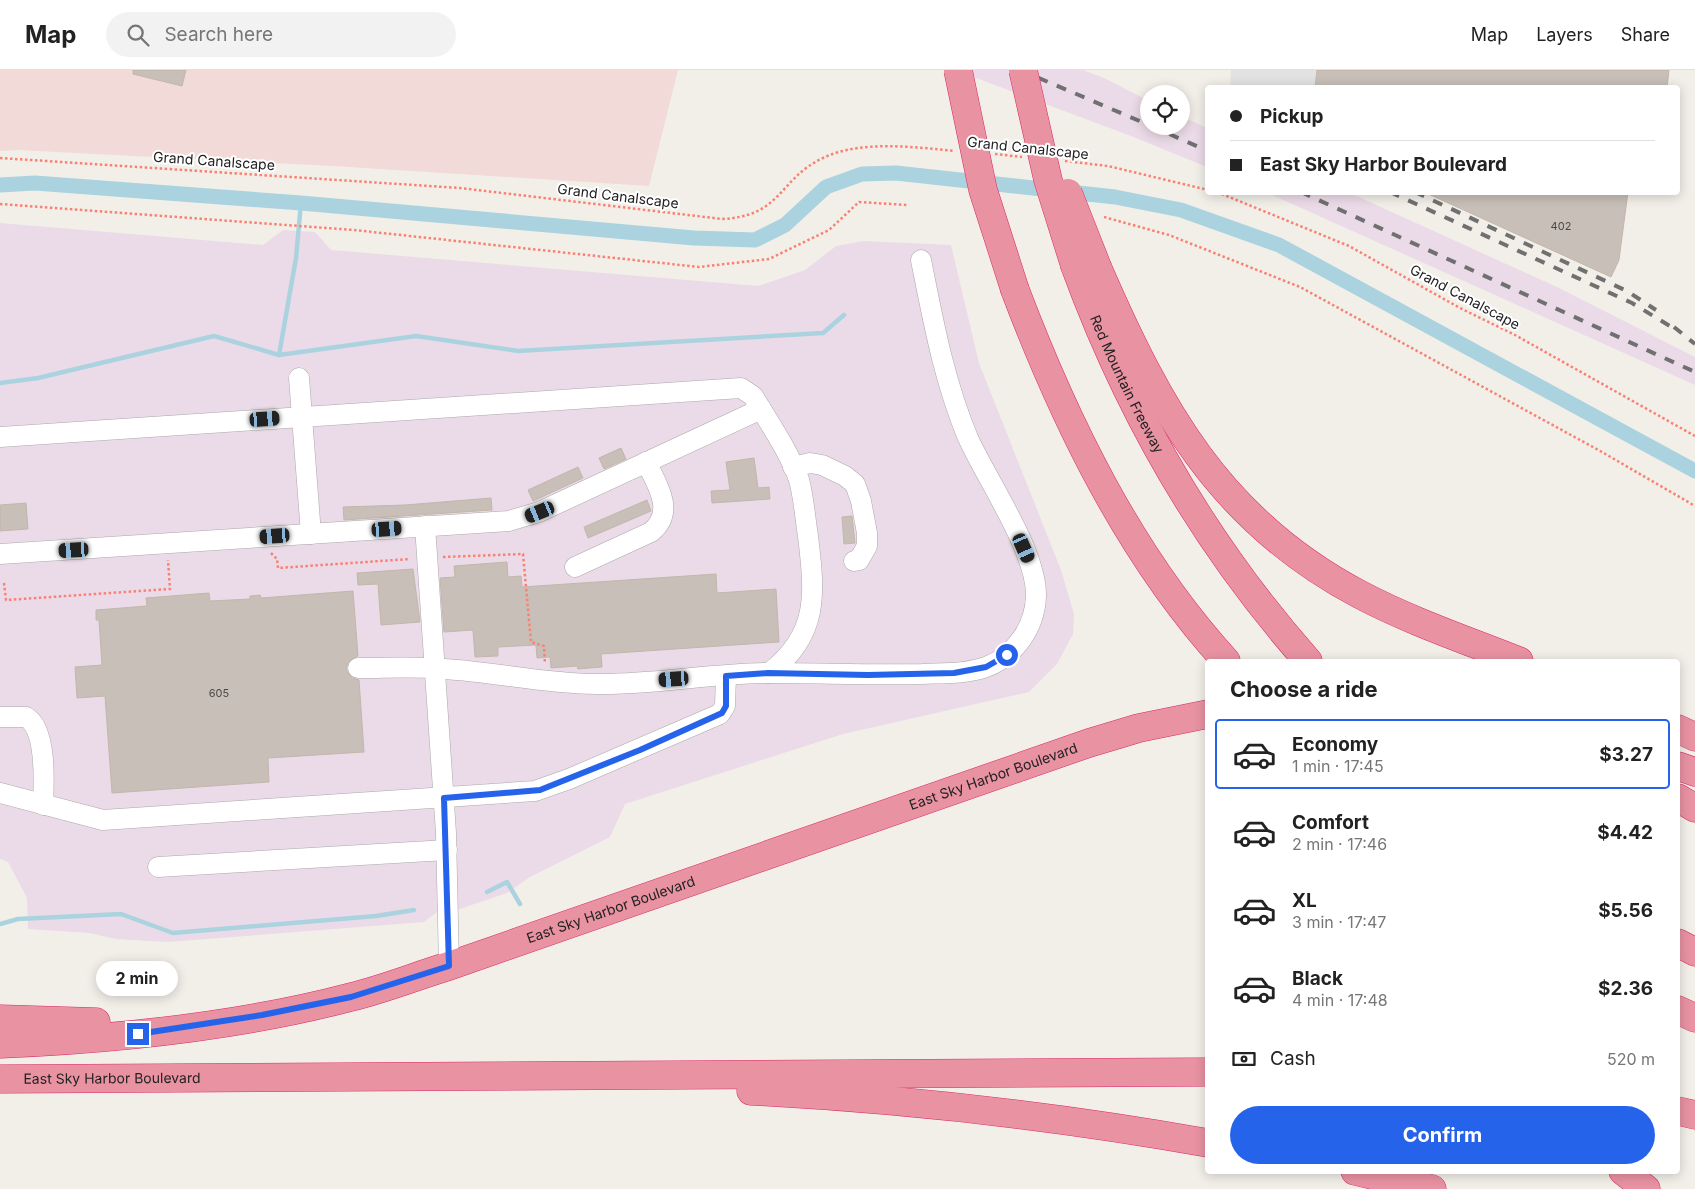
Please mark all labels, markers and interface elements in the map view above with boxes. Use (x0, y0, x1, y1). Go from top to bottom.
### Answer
search box (106, 12, 456, 57)
text: Map (25, 20, 76, 49)
icon: search (124, 21, 152, 49)
text: Search here (164, 23, 273, 46)
text: Map (1471, 24, 1508, 45)
text: Layers (1536, 24, 1593, 45)
text: Share (1621, 24, 1670, 45)
map controls (1140, 85, 1190, 135)
button: locate (1140, 85, 1190, 135)
text: Pickup (1260, 105, 1323, 128)
street label: Grand Canalscape (966, 133, 1090, 162)
street label: Grand Canalscape (153, 148, 276, 173)
text: East Sky Harbor Boulevard (1260, 153, 1507, 176)
street label: Grand Canalscape (556, 180, 680, 211)
house number: 402 (1551, 219, 1571, 233)
street label: Grand Canalscape (1407, 260, 1523, 333)
street label: Red Mountain Freeway (1087, 312, 1168, 456)
car (249, 410, 280, 428)
car (523, 499, 556, 525)
car (371, 520, 402, 538)
car (259, 527, 290, 545)
car (1011, 531, 1036, 565)
car (58, 542, 89, 558)
route start (996, 644, 1018, 666)
car (658, 670, 689, 688)
text: Choose a ride (1230, 676, 1378, 702)
house number: 605 (209, 686, 230, 700)
icon: car (1232, 732, 1277, 777)
text: Economy (1292, 733, 1378, 756)
street label: East Sky Harbor Boulevard (907, 739, 1080, 813)
text: $3.27 (1599, 743, 1653, 766)
text: 1 min · 17:45 (1292, 756, 1384, 776)
icon: car (1232, 810, 1277, 855)
text: Comfort (1292, 811, 1369, 834)
text: $4.42 (1597, 821, 1653, 844)
text: 2 min · 17:46 (1292, 834, 1387, 854)
street label: East Sky Harbor Boulevard (524, 872, 697, 946)
icon: car (1232, 888, 1277, 933)
text: XL (1292, 889, 1317, 912)
text: $5.56 (1598, 899, 1653, 922)
text: 3 min · 17:47 (1292, 912, 1386, 932)
callout: 2 min (97, 962, 179, 996)
icon: car (1232, 966, 1277, 1011)
text: Black (1292, 967, 1343, 990)
text: 2 min (116, 968, 158, 988)
text: $2.36 (1598, 977, 1653, 1000)
text: 4 min · 17:48 (1292, 990, 1388, 1010)
route end (127, 1023, 149, 1045)
icon: cash (1230, 1045, 1258, 1073)
text: Cash (1270, 1047, 1316, 1070)
text: 520 m (1607, 1049, 1655, 1069)
street label: East Sky Harbor Boulevard (23, 1069, 201, 1087)
button: Confirm (1230, 1106, 1655, 1164)

